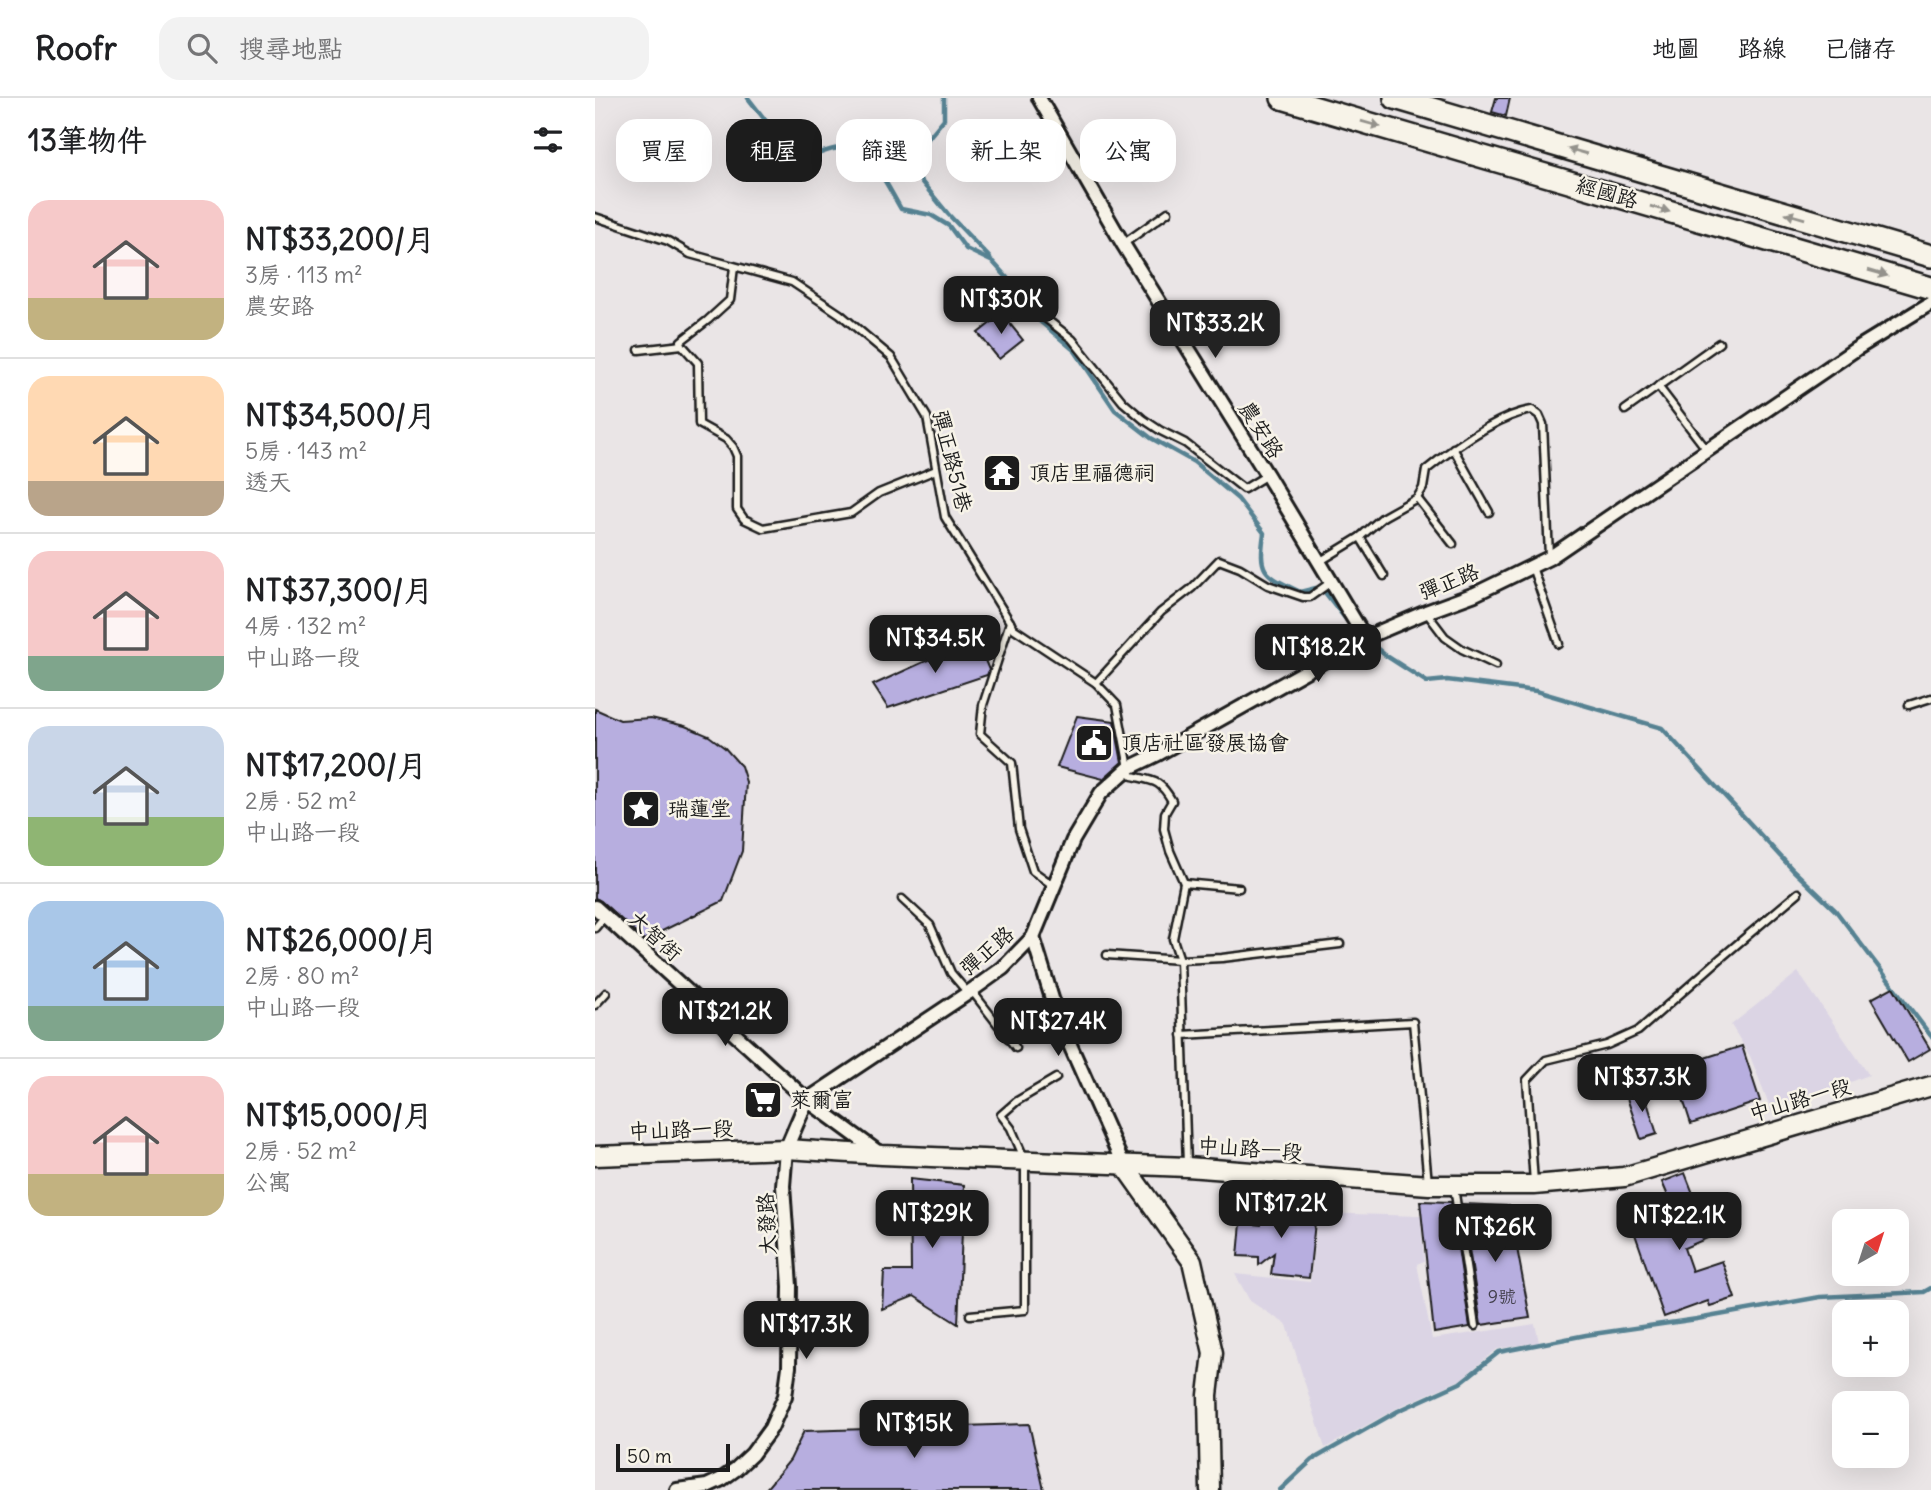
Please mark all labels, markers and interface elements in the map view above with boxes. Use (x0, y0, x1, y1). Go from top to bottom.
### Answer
search box (159, 17, 649, 80)
text: Roofr (35, 27, 117, 69)
icon: search (183, 29, 221, 67)
text: 搜尋地點 (239, 32, 343, 65)
text: 地圖 (1652, 33, 1700, 63)
text: 路線 (1738, 33, 1786, 63)
text: 已儲存 (1824, 33, 1896, 63)
chip: 買屋 (616, 119, 712, 182)
chip: 租屋 (726, 119, 822, 182)
chip: 篩選 (836, 119, 932, 182)
chip: 新上架 (946, 119, 1066, 182)
chip: 公寓 (1080, 119, 1176, 182)
one-way arrow (1361, 120, 1382, 130)
text: 13筆物件 (28, 121, 147, 159)
icon: filters (529, 121, 567, 159)
one-way arrow (1566, 146, 1587, 156)
street label: 經國路 (1573, 171, 1641, 214)
one-way arrow (1650, 204, 1671, 214)
one-way arrow (1784, 210, 1805, 220)
text: NT$33,200/月 (245, 220, 435, 258)
icon: home (84, 228, 168, 312)
text: 3房 · 113 m² (245, 260, 363, 289)
one-way arrow (1868, 268, 1889, 278)
pin: NT$30K (944, 276, 1058, 336)
text: NT$30K (959, 284, 1043, 313)
text: 農安路 (245, 291, 314, 320)
pin: NT$33.2K (1143, 300, 1287, 360)
text: NT$33.2K (1166, 308, 1264, 337)
text: NT$34,500/月 (245, 396, 436, 434)
street label: 農安路 (1233, 396, 1290, 464)
icon: home (84, 404, 168, 488)
street label: 彈正路51巷 (927, 407, 978, 515)
text: 5房 · 143 m² (245, 436, 367, 465)
temple icon: 頂店里福德祠 (981, 452, 1023, 494)
place label: 頂店里福德祠 (1029, 459, 1155, 486)
text: 透天 (245, 467, 291, 496)
street label: 彈正路 (1415, 557, 1483, 606)
text: NT$37,300/月 (245, 571, 433, 609)
icon: home (84, 579, 168, 663)
text: 4房 · 132 m² (245, 611, 366, 640)
pin: NT$34.5K (863, 616, 1007, 675)
text: NT$34.5K (885, 623, 985, 652)
pin: NT$18.2K (1246, 624, 1390, 684)
text: NT$18.2K (1271, 632, 1365, 661)
text: 中山路一段 (245, 642, 360, 671)
public building icon: 頂店社區發展協會 (1073, 722, 1115, 764)
place label: 頂店社區發展協會 (1121, 729, 1289, 756)
text: NT$17,200/月 (245, 746, 427, 784)
icon: home (84, 754, 168, 838)
text: 2房 · 52 m² (245, 786, 357, 815)
place icon: 瑞蓮堂 (620, 788, 662, 830)
place label: 瑞蓮堂 (668, 795, 731, 822)
text: 中山路一段 (245, 817, 360, 846)
street label: 大智街 (623, 905, 688, 967)
street label: 彈正路 (954, 920, 1019, 981)
text: NT$26,000/月 (245, 921, 438, 959)
icon: home (84, 929, 168, 1013)
text: 2房 · 80 m² (245, 961, 359, 990)
pin: NT$21.2K (653, 988, 797, 1048)
text: 中山路一段 (245, 992, 360, 1021)
text: NT$21.2K (678, 996, 772, 1025)
pin: NT$27.4K (986, 998, 1130, 1058)
text: NT$27.4K (1010, 1006, 1106, 1035)
pin: NT$37.3K (1570, 1054, 1714, 1114)
text: NT$37.3K (1593, 1062, 1691, 1091)
street label: 中山路一段 (1746, 1072, 1854, 1127)
supermarket icon: 萊爾富 (742, 1079, 784, 1121)
place label: 萊爾富 (790, 1086, 853, 1113)
text: NT$15,000/月 (245, 1096, 433, 1134)
icon: home (84, 1104, 168, 1188)
street label: 中山路一段 (628, 1114, 734, 1145)
street label: 中山路一段 (1197, 1131, 1303, 1166)
text: 2房 · 52 m² (245, 1136, 357, 1165)
text: 公寓 (245, 1167, 291, 1196)
pin: NT$17.2K (1209, 1180, 1353, 1240)
text: NT$17.2K (1235, 1188, 1327, 1217)
pin: NT$29K (875, 1190, 989, 1250)
street label: 大發路 (751, 1192, 782, 1256)
pin: NT$22.1K (1607, 1192, 1751, 1252)
text: NT$29K (892, 1198, 972, 1227)
text: NT$22.1K (1632, 1200, 1726, 1229)
pin: NT$26K (1438, 1204, 1552, 1264)
north arrow (1832, 1209, 1909, 1286)
map controls (1832, 1209, 1909, 1468)
text: NT$26K (1455, 1212, 1535, 1241)
house number: 9號 (1488, 1285, 1516, 1308)
button: + (1832, 1300, 1909, 1377)
pin: NT$17.3K (734, 1302, 878, 1361)
text: NT$17.3K (760, 1309, 852, 1338)
button: − (1832, 1391, 1909, 1468)
pin: NT$15K (857, 1400, 971, 1460)
text: NT$15K (876, 1408, 952, 1437)
scale bar (616, 1441, 730, 1473)
text: 50 m (627, 1444, 672, 1468)

